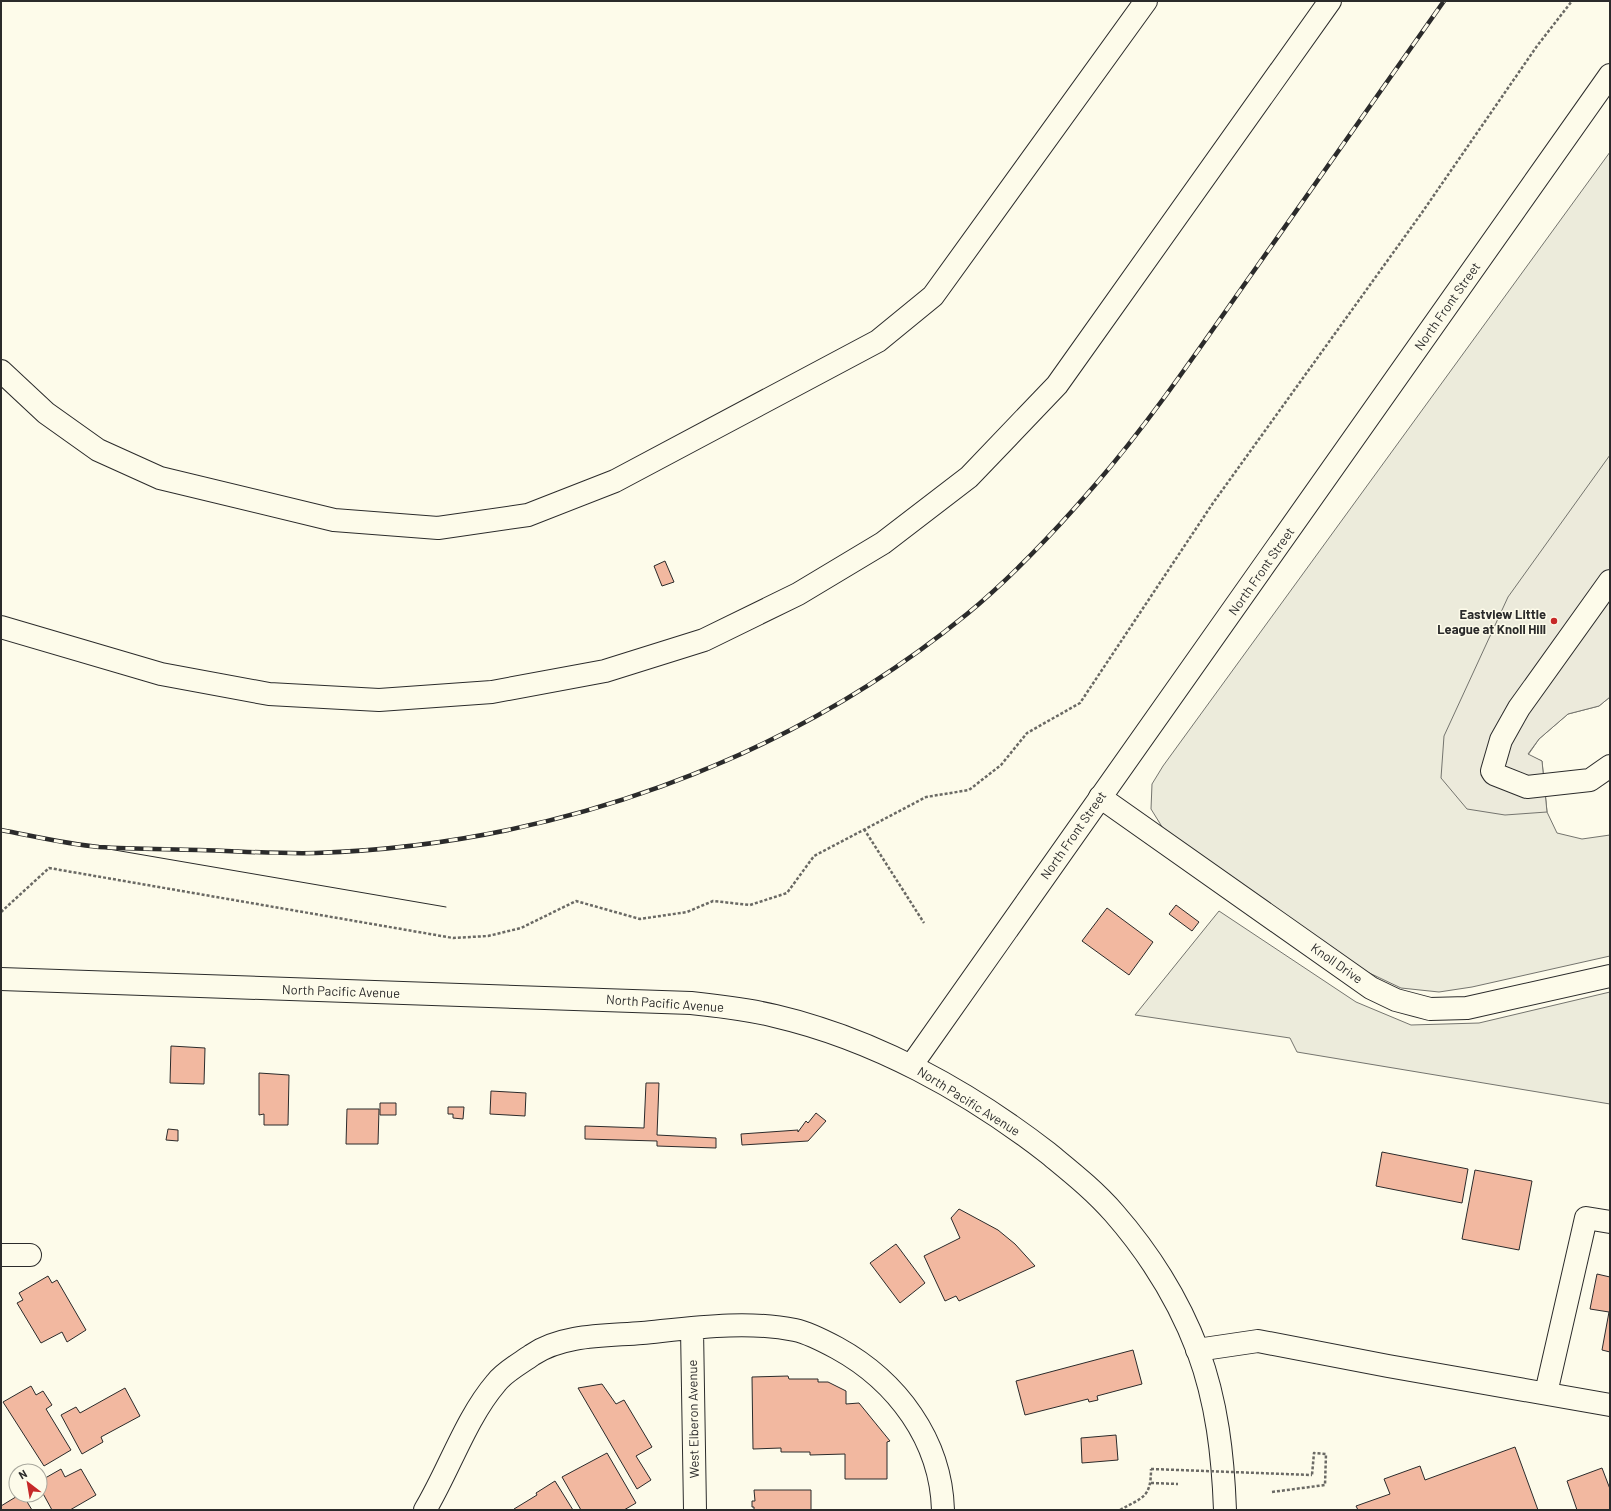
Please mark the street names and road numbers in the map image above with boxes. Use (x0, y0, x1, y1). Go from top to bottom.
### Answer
street label: North Front Street (1411, 259, 1483, 353)
street label: North Front Street (1225, 524, 1297, 618)
street label: North Front Street (1037, 788, 1109, 882)
street label: Knoll Drive (1308, 939, 1366, 987)
street label: North Pacific Avenue (282, 981, 400, 1001)
street label: North Pacific Avenue (606, 991, 725, 1015)
street label: North Pacific Avenue (915, 1063, 1023, 1139)
street label: West Elberon Avenue (684, 1359, 702, 1478)

